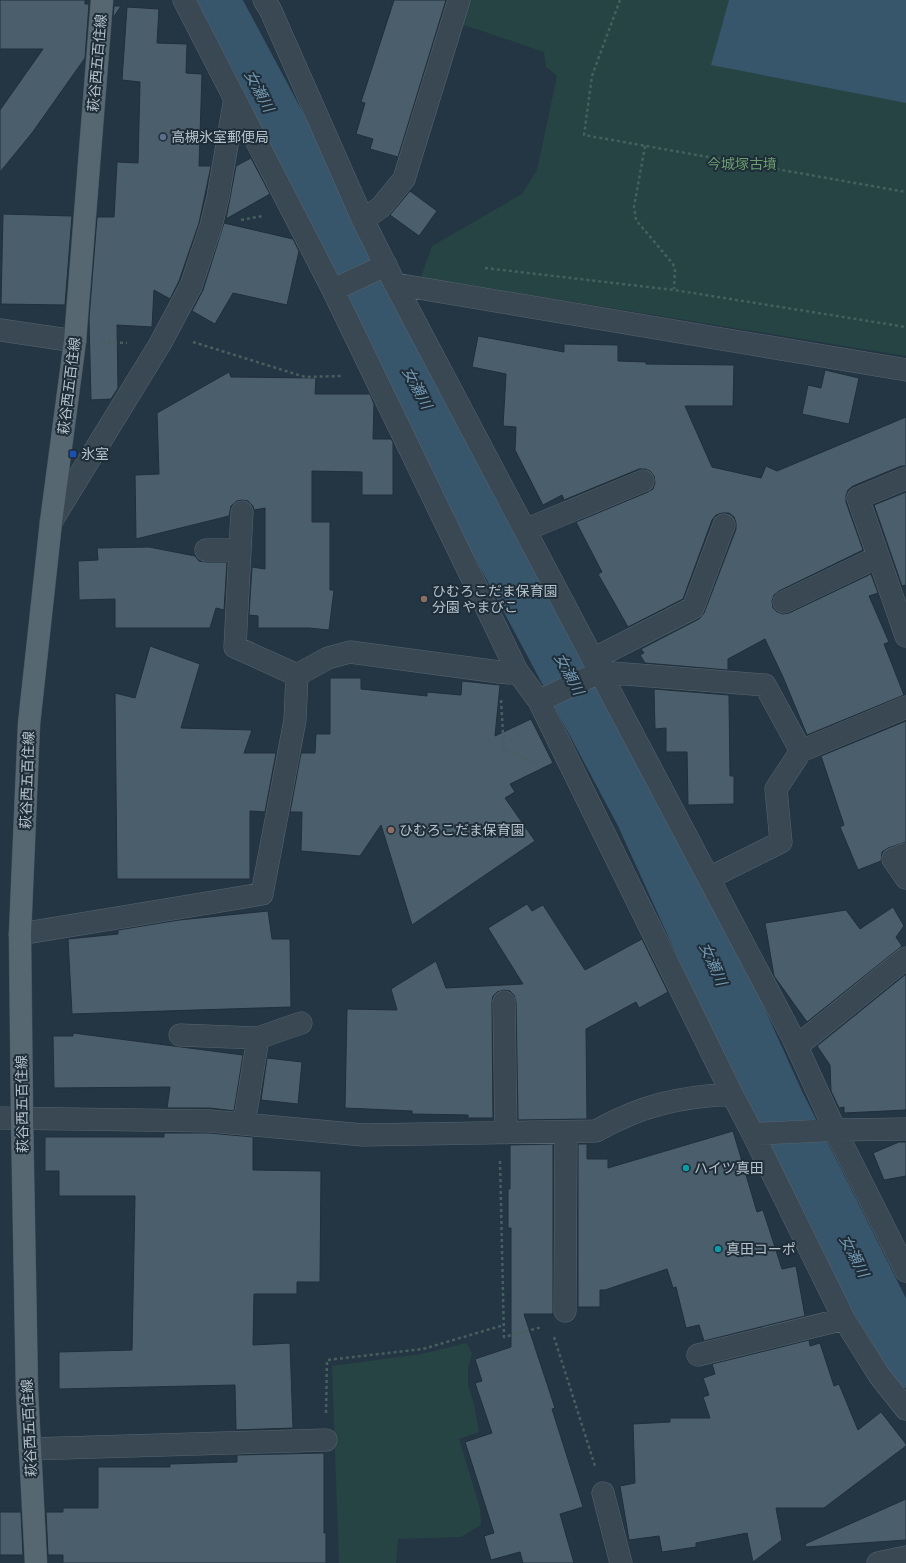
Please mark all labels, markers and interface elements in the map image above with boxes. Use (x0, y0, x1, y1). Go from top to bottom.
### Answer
street label: 萩谷西五百住線 (85, 13, 110, 113)
water label: 女瀬川 (240, 67, 278, 117)
place label: 高槻氷室郵便局 (171, 129, 269, 146)
marker: 高槻氷室郵便局 (158, 132, 168, 142)
park label: 今城塚古墳 (707, 156, 777, 173)
street label: 萩谷西五百住線 (55, 336, 84, 436)
water label: 女瀬川 (398, 364, 436, 414)
place label: 氷室 (81, 446, 109, 463)
marker: 氷室 (68, 449, 78, 459)
place label: ひむろこだま保育園 分園 やまびこ (432, 583, 558, 616)
marker: ひむろこだま保育園 分園 やまびこ (419, 594, 429, 604)
water label: 女瀬川 (550, 650, 588, 700)
street label: 萩谷西五百住線 (17, 731, 38, 829)
place label: ひむろこだま保育園 (399, 822, 525, 839)
marker: ひむろこだま保育園 (386, 825, 396, 835)
water label: 女瀬川 (695, 940, 731, 990)
street label: 萩谷西五百住線 (13, 1055, 32, 1153)
place label: ハイツ真田 (694, 1160, 764, 1177)
marker: ハイツ真田 (681, 1163, 691, 1173)
water label: 女瀬川 (835, 1232, 873, 1282)
place label: 真田コーポ (726, 1241, 796, 1258)
marker: 真田コーポ (713, 1244, 723, 1254)
street label: 萩谷西五百住線 (18, 1379, 41, 1477)

